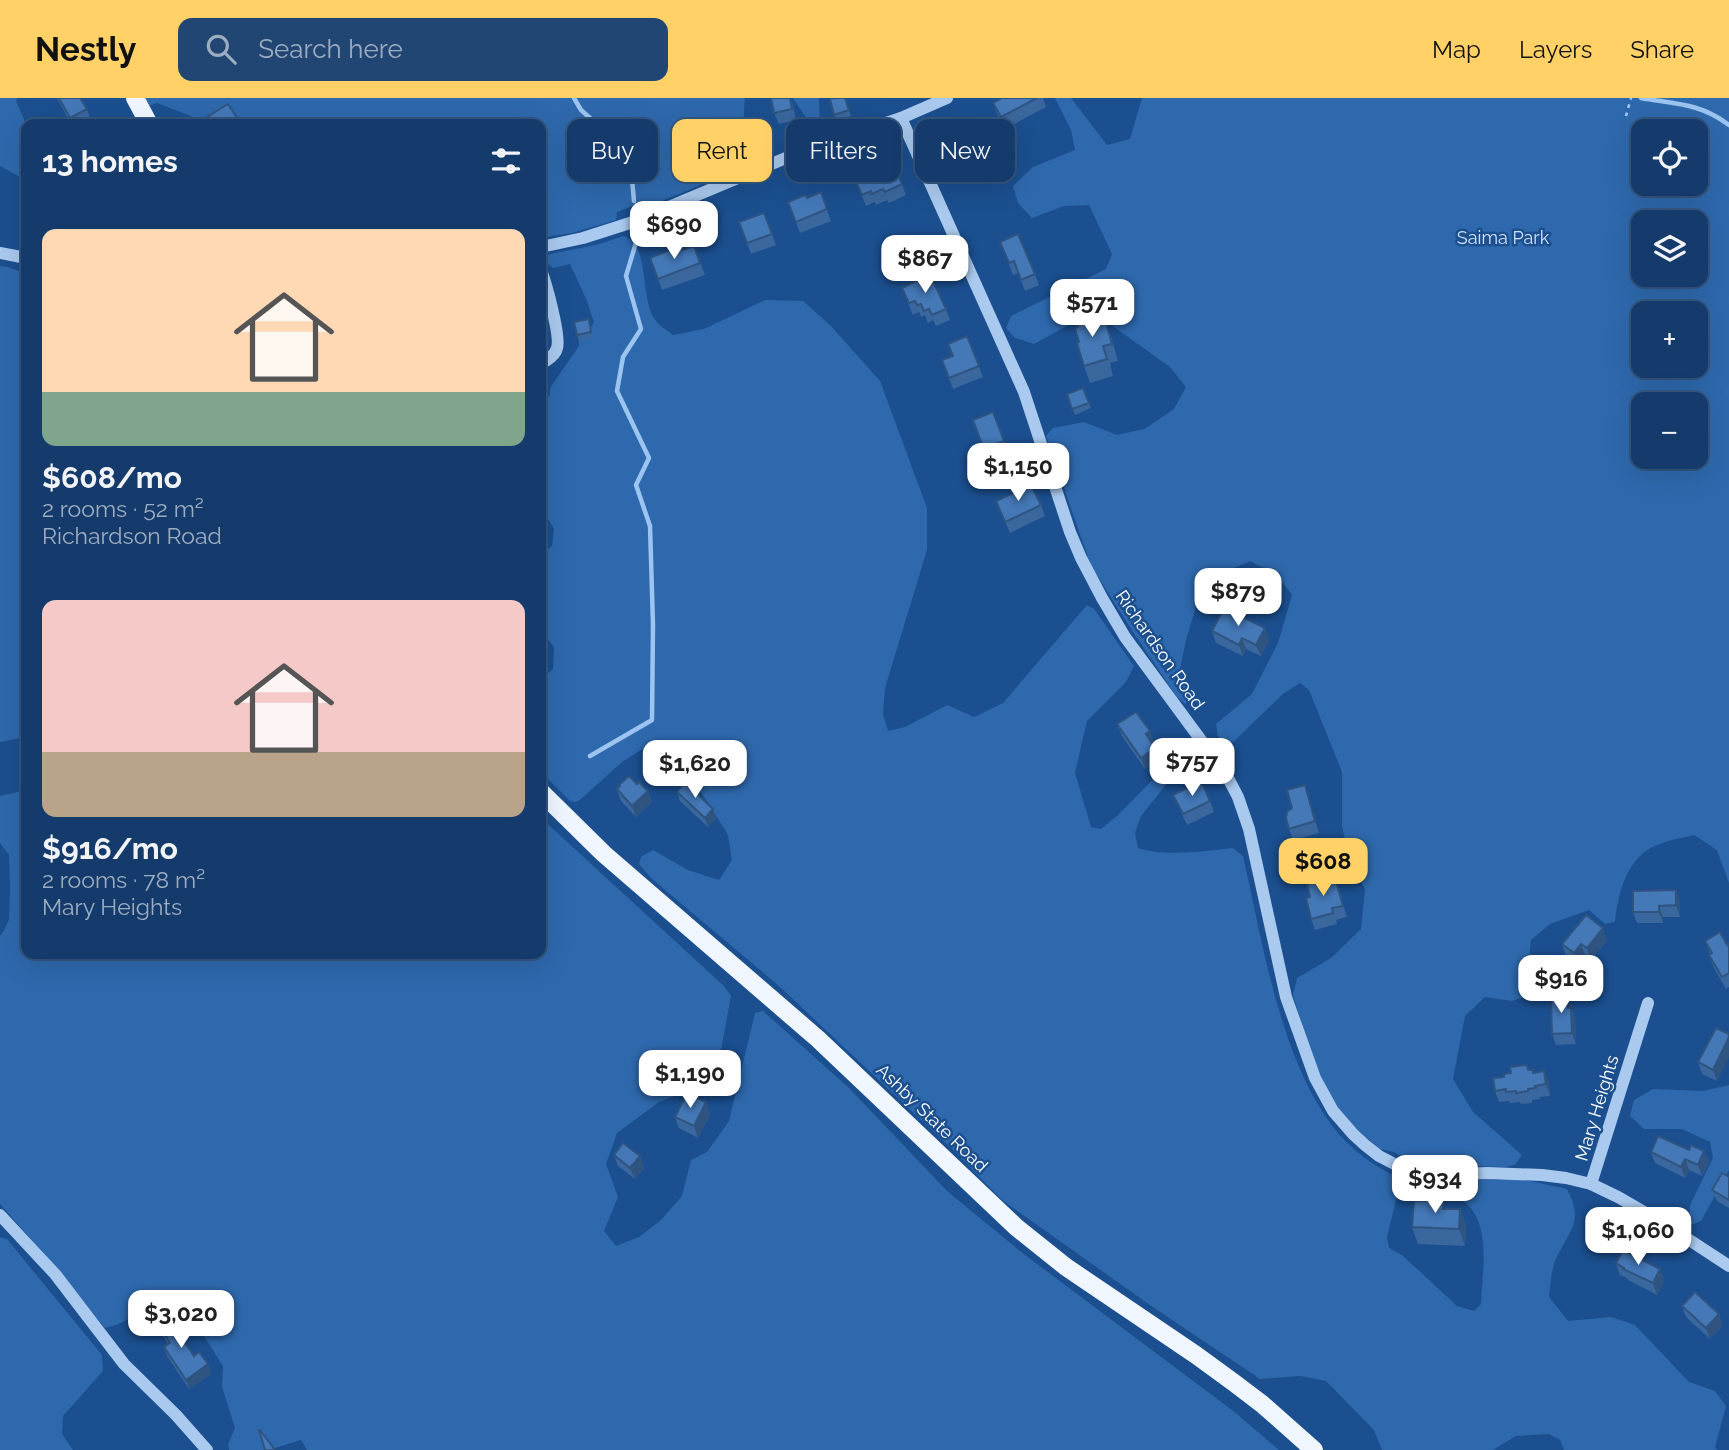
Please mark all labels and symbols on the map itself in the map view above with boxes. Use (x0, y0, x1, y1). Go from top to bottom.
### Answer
pin: $690 (633, 202, 715, 261)
park label: Saima Park (1457, 227, 1550, 248)
pin: $867 (884, 236, 966, 295)
pin: $571 (1051, 280, 1133, 339)
pin: $1,150 (961, 444, 1075, 503)
pin: $879 (1197, 568, 1279, 628)
street label: Richardson Road (1111, 586, 1209, 713)
pin: $757 (1151, 738, 1233, 798)
pin: $1,620 (638, 740, 752, 800)
pin: $608 (1282, 838, 1364, 898)
pin: $916 (1520, 956, 1602, 1015)
pin: $1,190 (633, 1051, 747, 1110)
street label: Mary Heights (1570, 1052, 1623, 1163)
street label: Ashby State Road (872, 1059, 992, 1176)
pin: $934 (1394, 1156, 1476, 1215)
pin: $1,060 (1581, 1208, 1695, 1267)
pin: $3,020 (124, 1290, 238, 1350)

